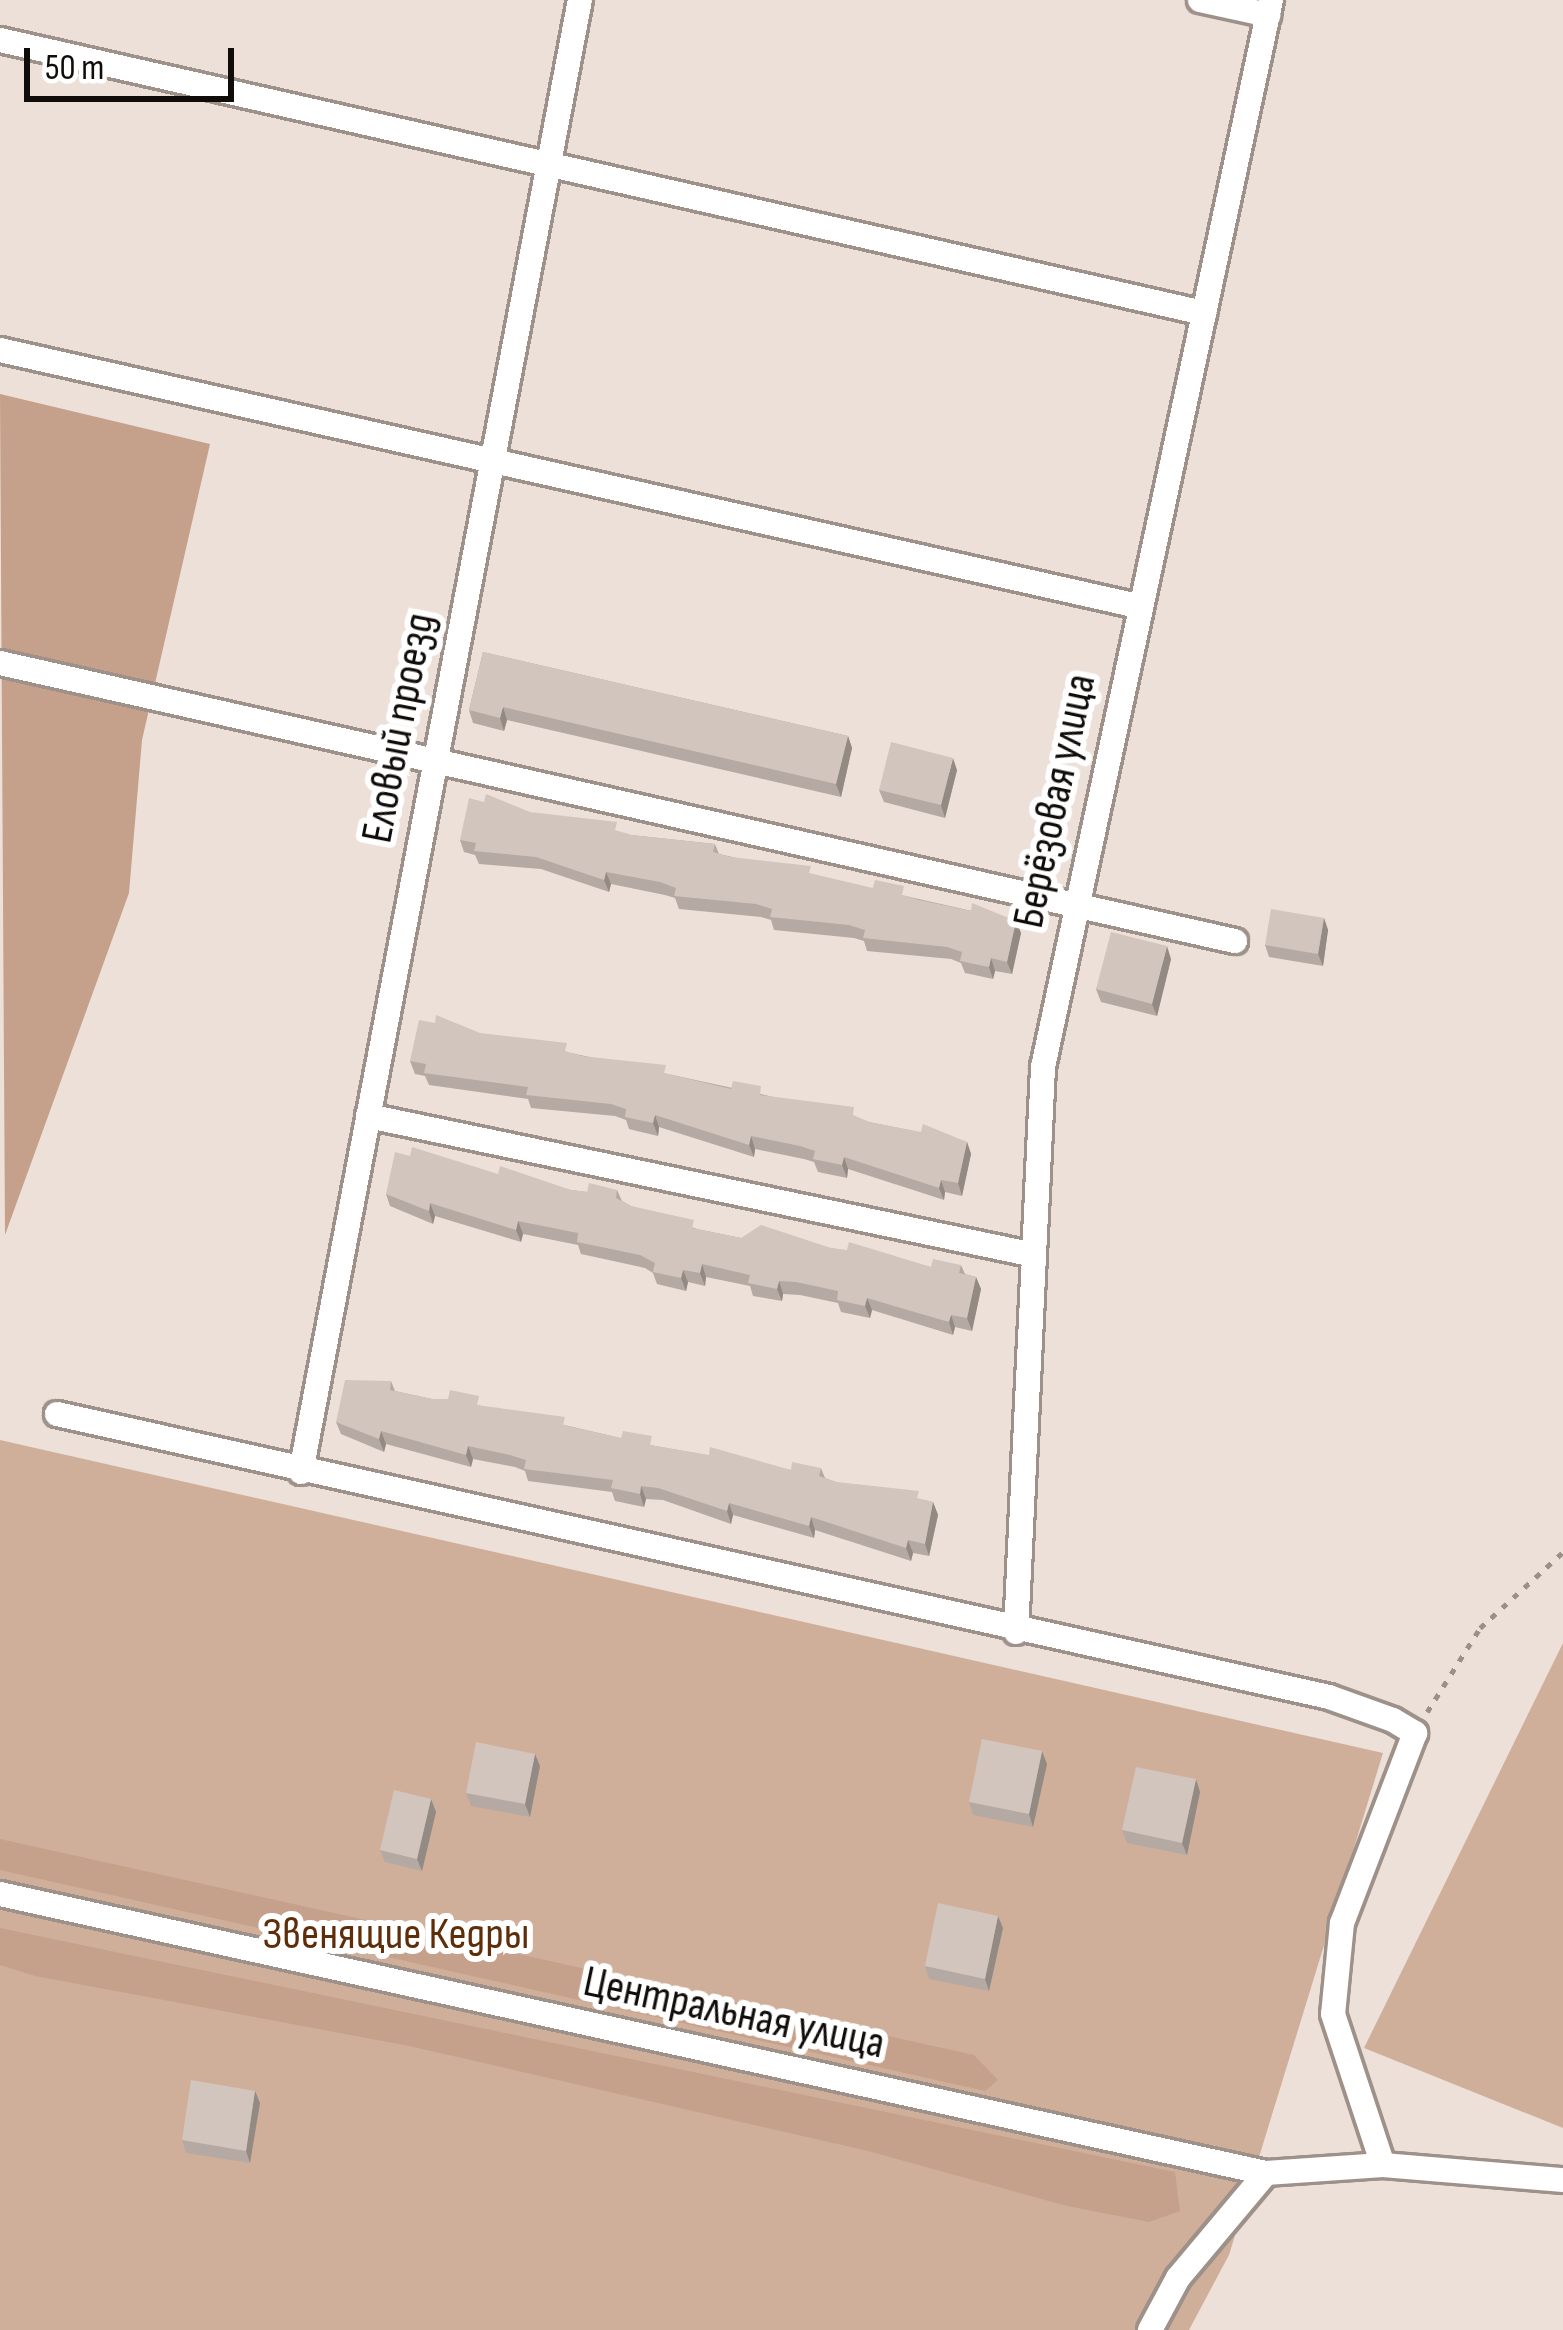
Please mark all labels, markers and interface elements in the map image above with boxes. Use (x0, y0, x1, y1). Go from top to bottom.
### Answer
scale bar (30, 24, 240, 98)
text: 50 m (45, 47, 104, 90)
street label: Еловый проезд (350, 609, 448, 847)
street label: Берёзовая улица (1002, 669, 1108, 933)
park label: Звенящие Кедры (263, 1908, 529, 1962)
street label: Центральная улица (579, 1955, 889, 2071)

